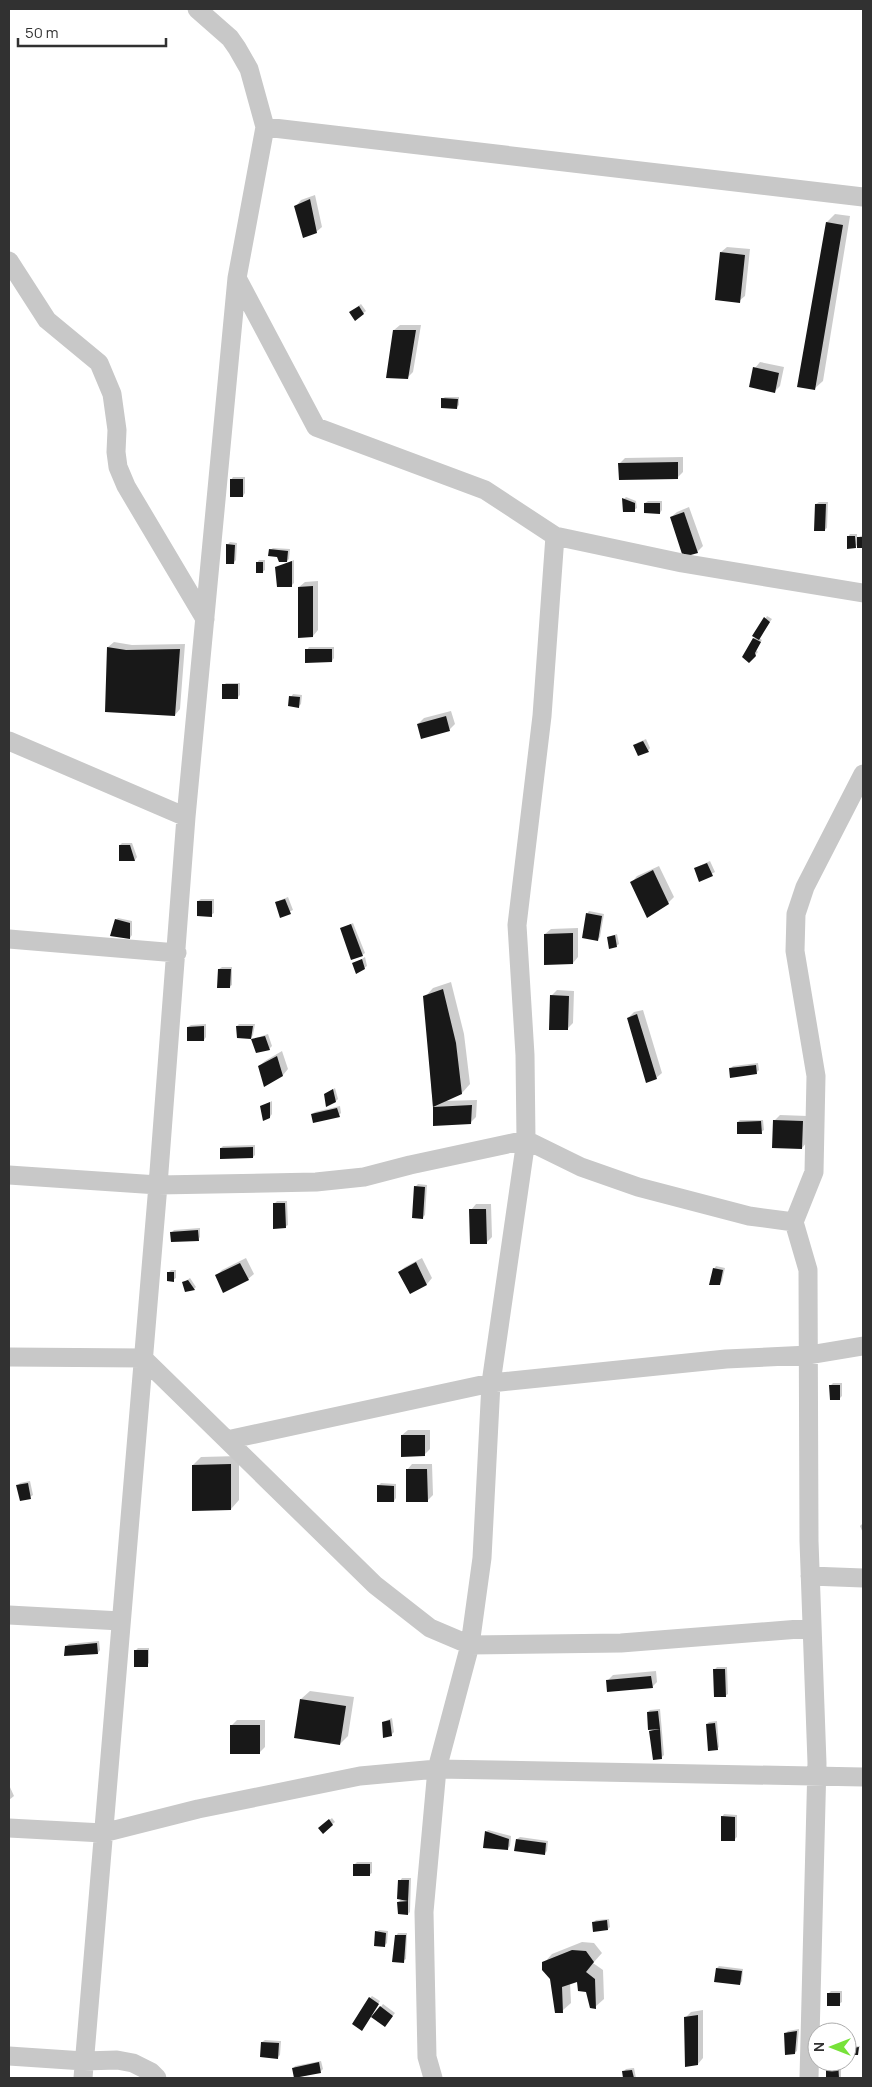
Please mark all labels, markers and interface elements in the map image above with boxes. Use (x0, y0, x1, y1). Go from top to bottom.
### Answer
scale bar (18, 15, 165, 47)
text: 50 m (25, 22, 59, 43)
north arrow (807, 2022, 857, 2072)
text: N (809, 2042, 828, 2052)

